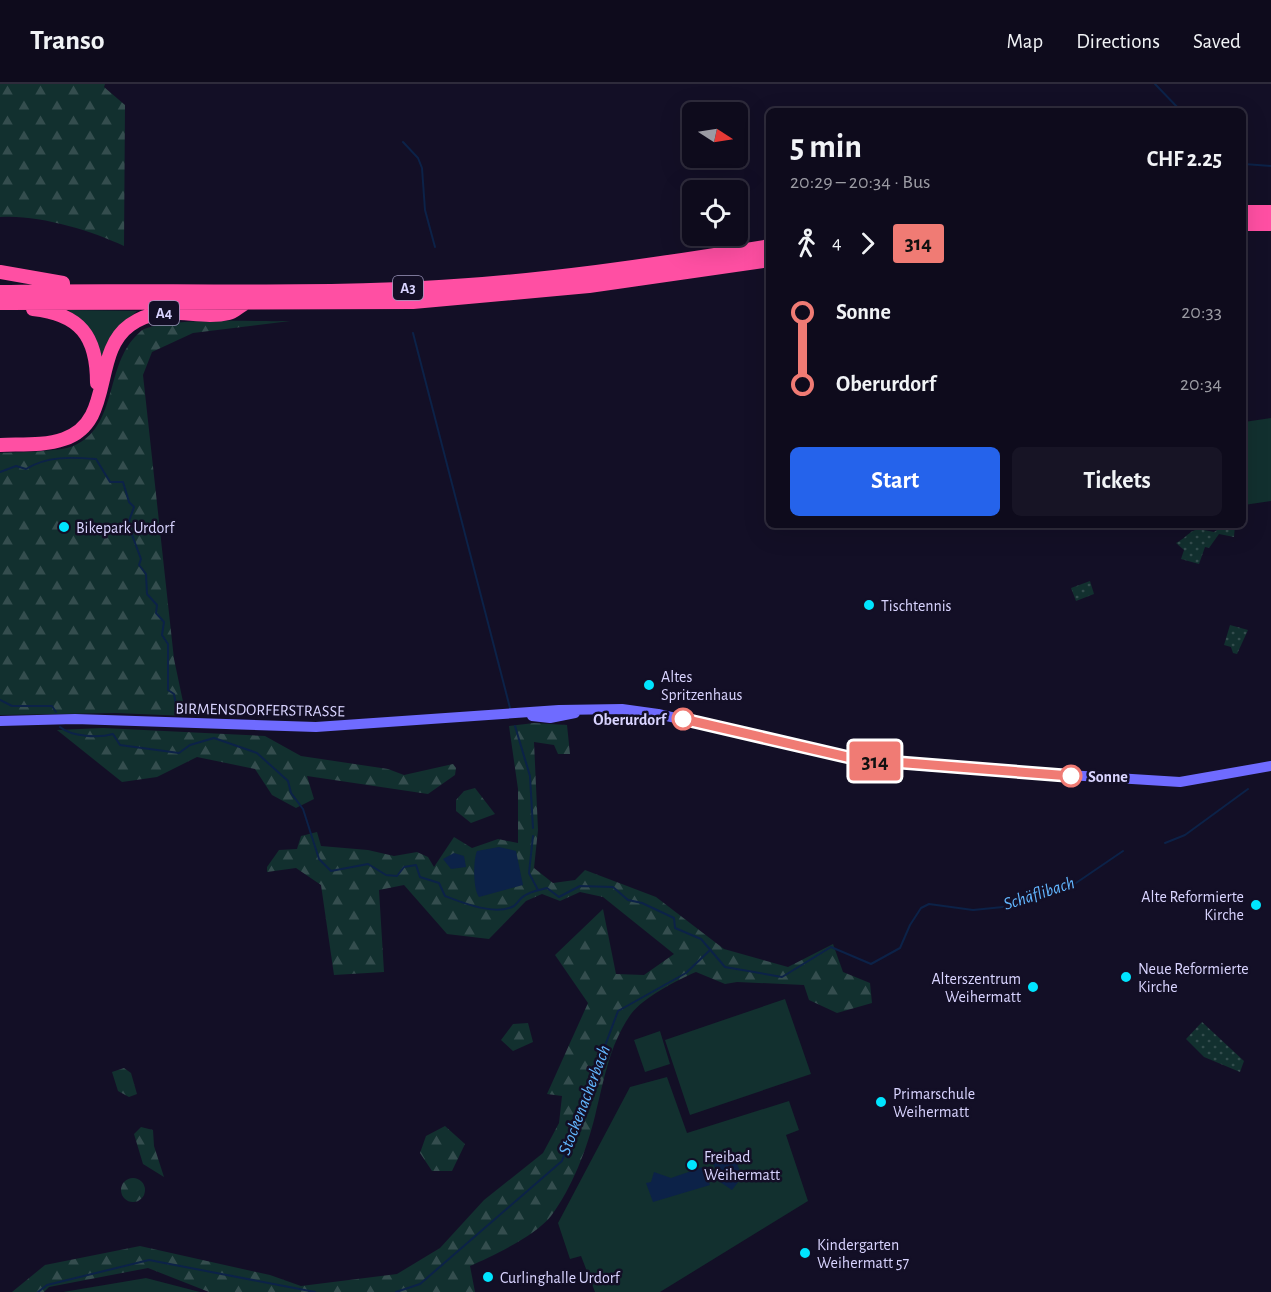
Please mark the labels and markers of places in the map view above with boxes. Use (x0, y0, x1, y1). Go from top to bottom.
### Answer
marker: Bikepark Urdorf (57, 520, 71, 534)
place label: Bikepark Urdorf (76, 520, 175, 536)
marker: Tischtennis (862, 598, 876, 612)
place label: Tischtennis (881, 598, 952, 614)
place label: Altes Spritzenhaus (661, 669, 743, 703)
marker: Altes Spritzenhaus (642, 678, 656, 692)
marker: Oberurdorf (672, 708, 694, 730)
place label: Oberurdorf (593, 712, 668, 728)
marker: Sonne (1060, 765, 1082, 787)
place label: Sonne (1088, 769, 1128, 785)
place label: Alte Reformierte Kirche (1141, 889, 1244, 923)
marker: Alte Reformierte Kirche (1249, 898, 1263, 912)
place label: Neue Reformierte Kirche (1138, 961, 1249, 995)
marker: Neue Reformierte Kirche (1119, 970, 1133, 984)
place label: Alterszentrum Weihermatt (931, 971, 1021, 1005)
marker: Alterszentrum Weihermatt (1026, 980, 1040, 994)
place label: Primarschule Weihermatt (893, 1086, 975, 1120)
marker: Primarschule Weihermatt (874, 1095, 888, 1109)
place label: Freibad Weihermatt (704, 1149, 780, 1183)
marker: Freibad Weihermatt (685, 1158, 699, 1172)
place label: Kindergarten Weihermatt 57 (817, 1237, 909, 1271)
marker: Kindergarten Weihermatt 57 (798, 1246, 812, 1260)
marker: Curlinghalle Urdorf (481, 1270, 495, 1284)
place label: Curlinghalle Urdorf (500, 1270, 621, 1286)

